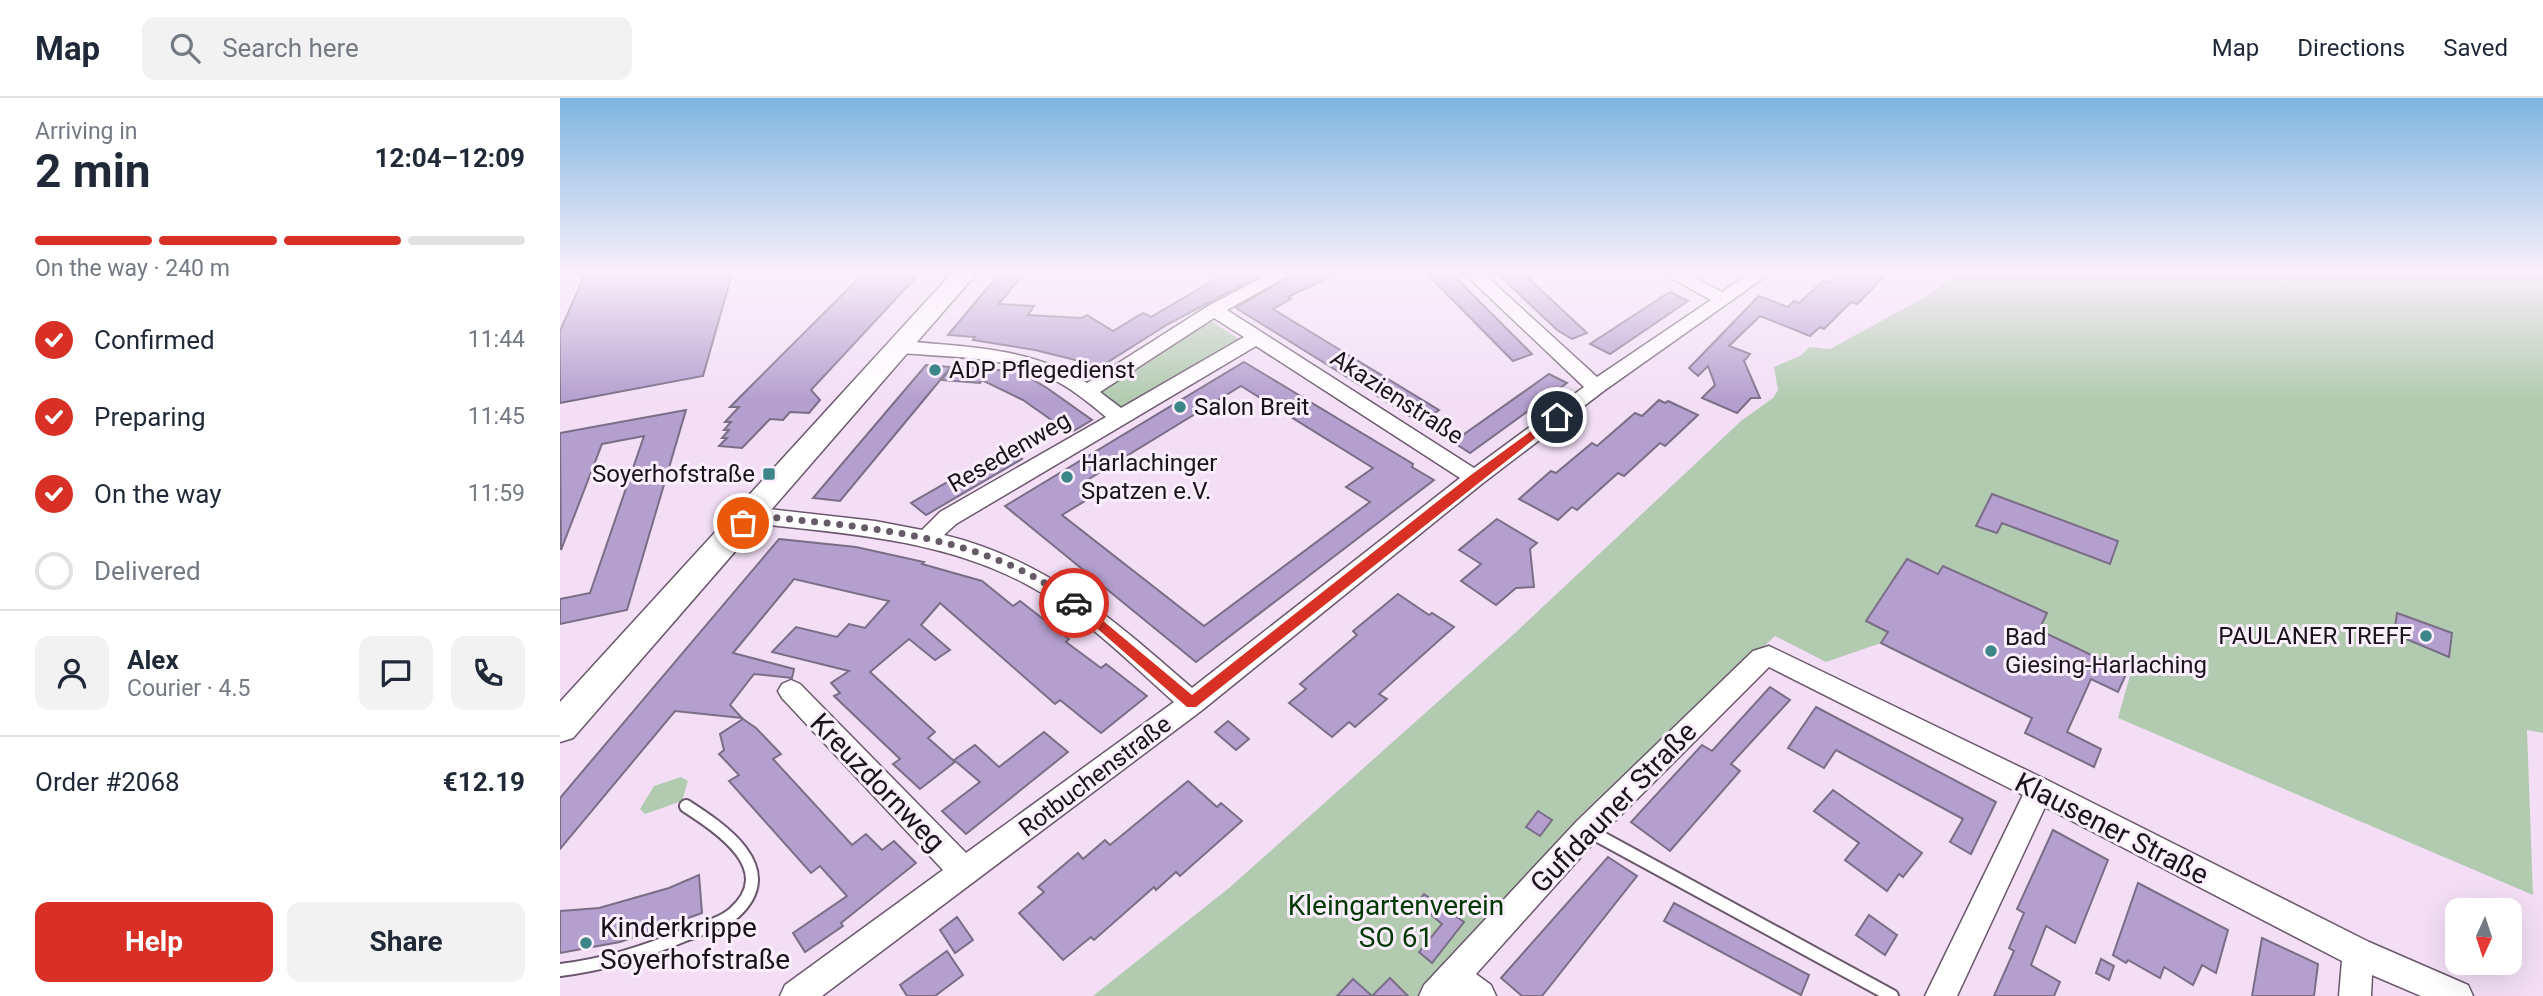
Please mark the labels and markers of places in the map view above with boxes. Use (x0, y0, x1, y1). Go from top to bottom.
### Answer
place label: ADP Pflegedienst (949, 356, 1135, 384)
marker: ADP Pflegedienst (927, 362, 943, 378)
pin (1527, 387, 1587, 447)
place label: Salon Breit (1194, 393, 1309, 421)
marker: Salon Breit (1172, 399, 1188, 415)
place label: Harlachinger Spatzen e.V. (1081, 449, 1217, 505)
place label: Soyerhofstraße (592, 460, 755, 488)
marker: Soyerhofstraße (761, 466, 777, 482)
marker: Harlachinger Spatzen e.V. (1059, 469, 1075, 485)
pin (713, 493, 773, 553)
place label: PAULANER TREFF (2218, 622, 2412, 650)
place label: Bad Giesing-Harlaching (2005, 623, 2207, 679)
marker: PAULANER TREFF (2418, 628, 2434, 644)
marker: Bad Giesing-Harlaching (1983, 643, 1999, 659)
place label: Kinderkrippe Soyerhofstraße (600, 911, 790, 976)
marker: Kinderkrippe Soyerhofstraße (578, 935, 594, 951)

